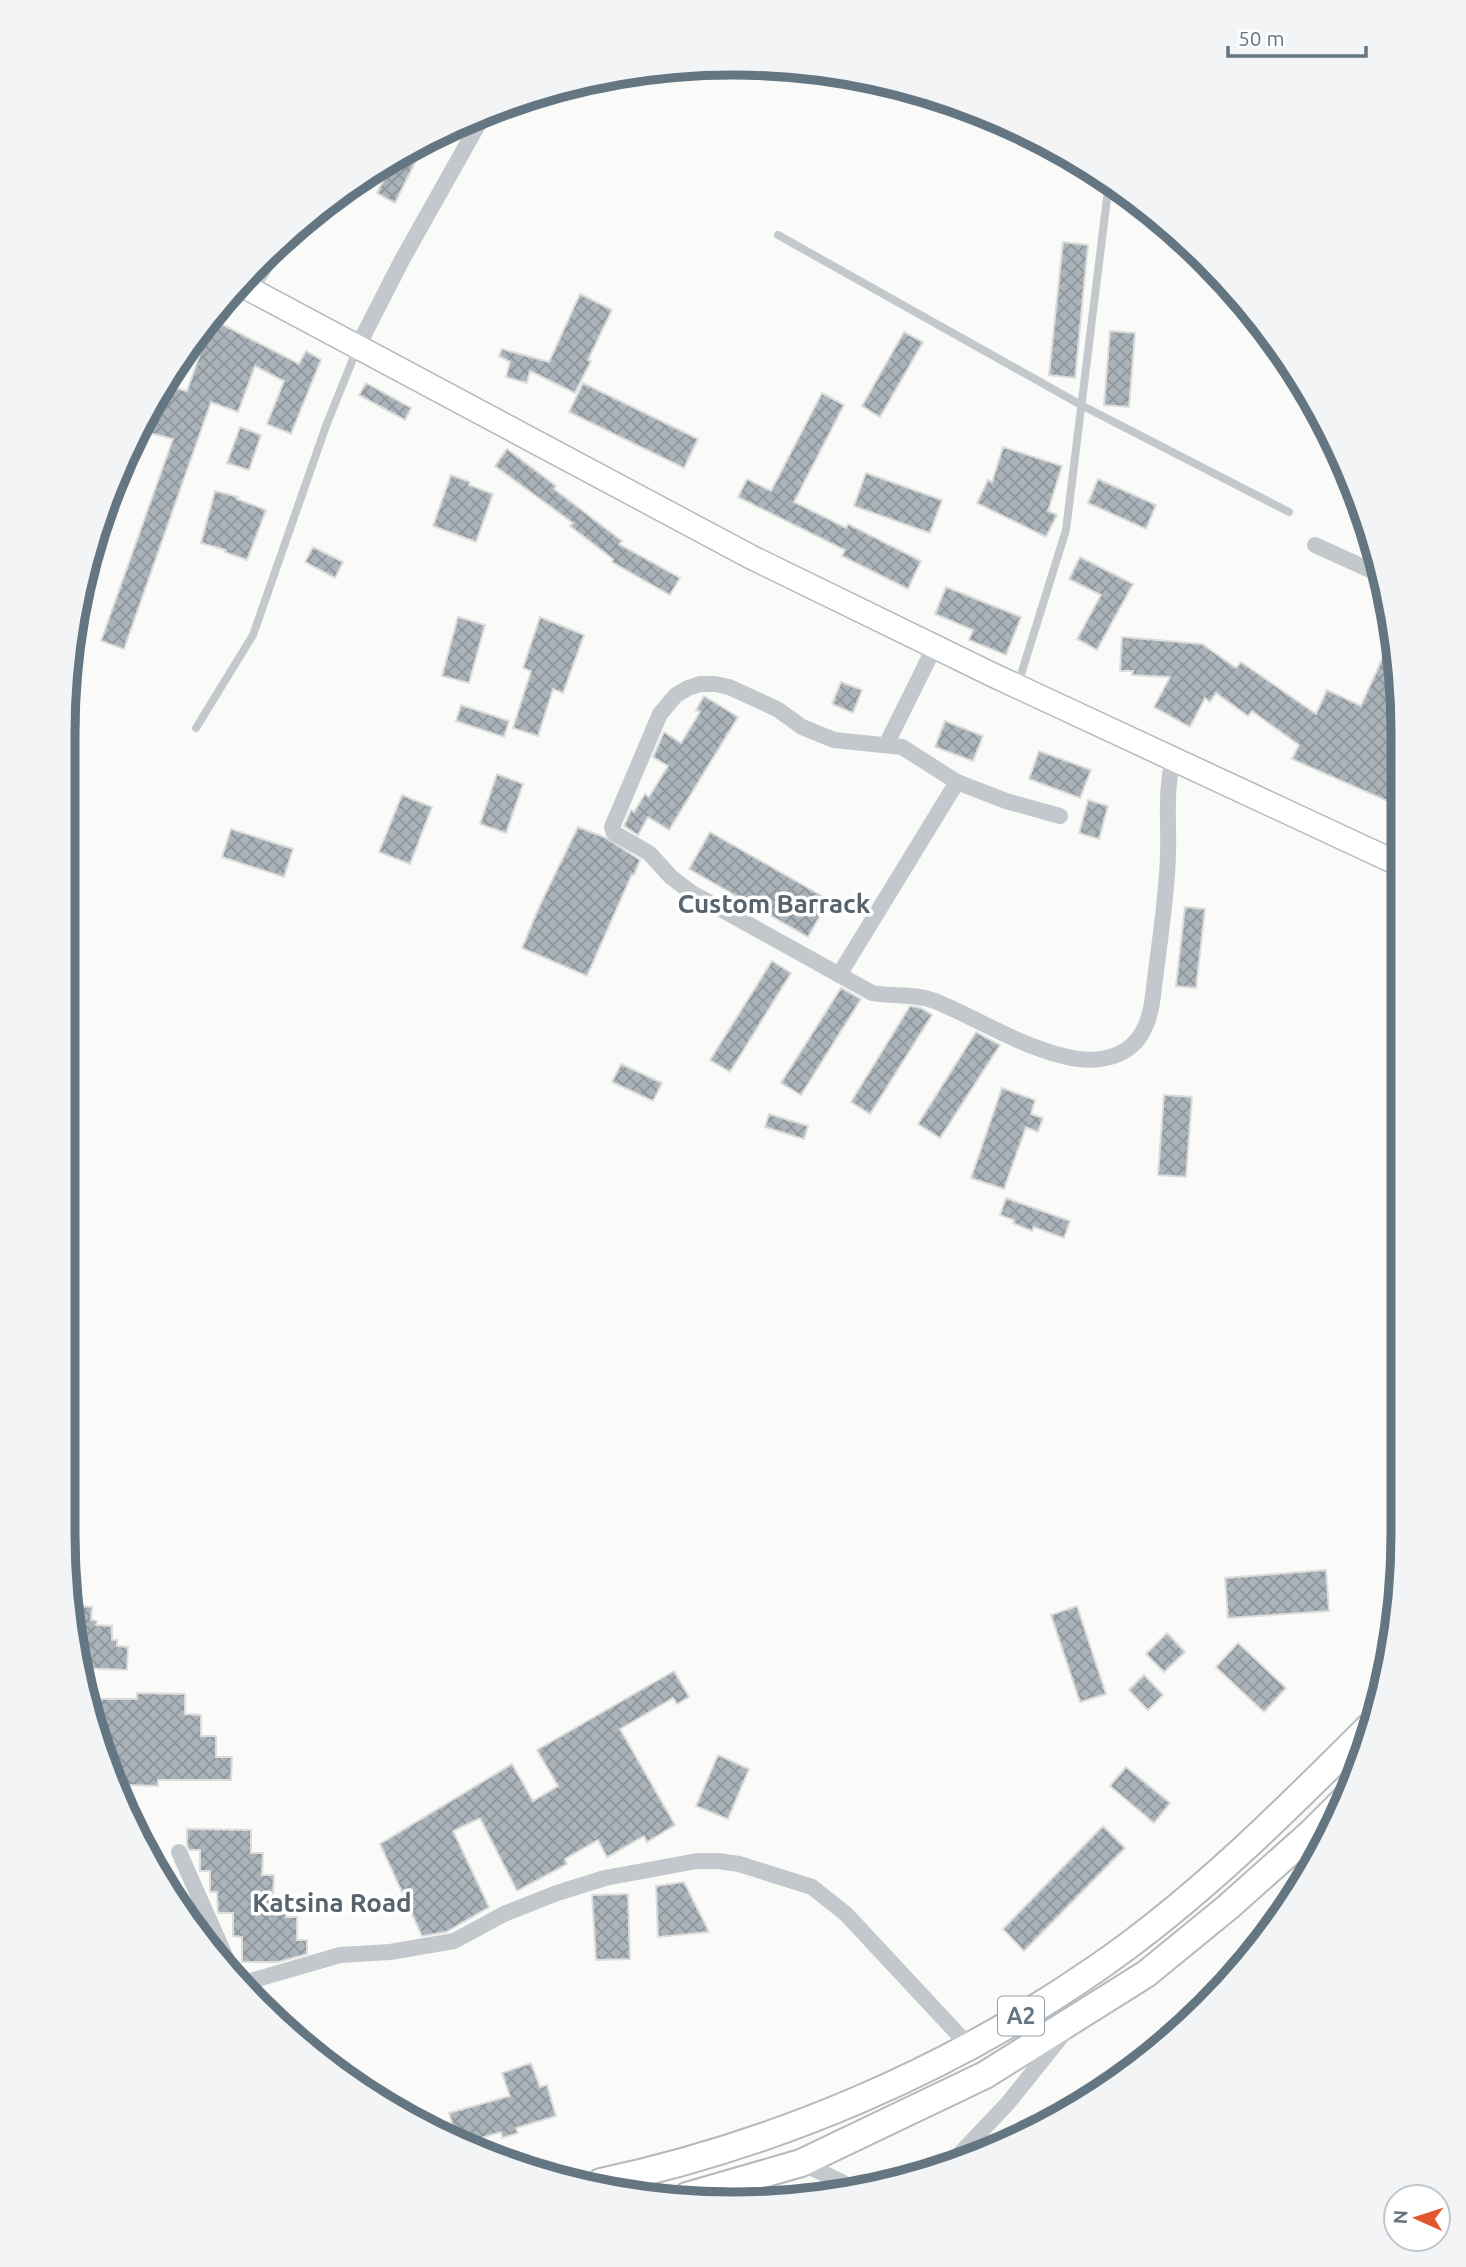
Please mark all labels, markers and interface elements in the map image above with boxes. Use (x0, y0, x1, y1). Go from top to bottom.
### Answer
scale bar (1228, 14, 1366, 58)
text: 50 m (1238, 26, 1285, 50)
district label: Custom Barrack (678, 889, 871, 918)
district label: Katsina Road (252, 1888, 412, 1917)
road number: A2 (998, 1996, 1044, 2036)
north arrow (1382, 2183, 1452, 2253)
text: N (1389, 2209, 1411, 2225)

